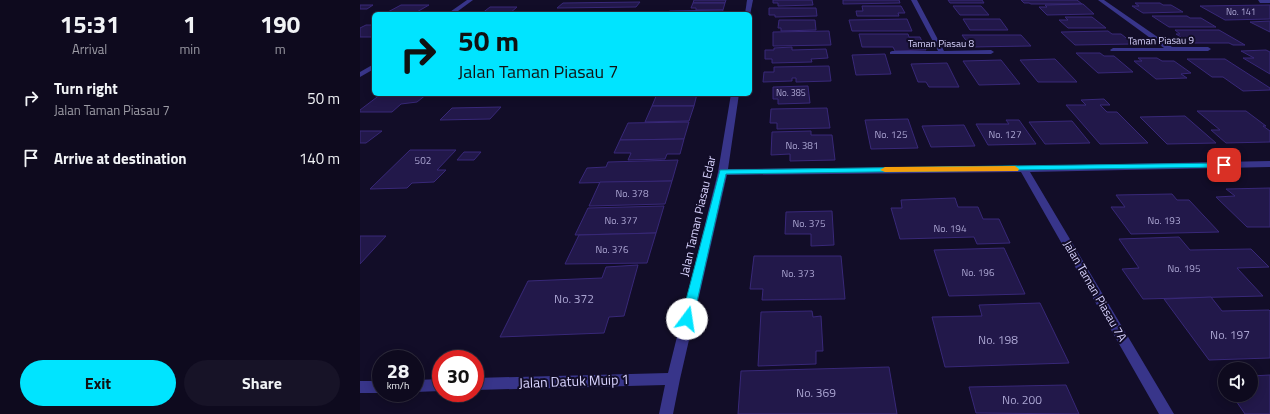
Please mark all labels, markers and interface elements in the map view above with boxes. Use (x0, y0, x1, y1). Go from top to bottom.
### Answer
house number: No. 141 (1226, 5, 1256, 18)
text: 15:31 (60, 6, 120, 42)
text: 1 (183, 6, 197, 42)
text: 190 (260, 6, 300, 42)
text: 50 m (458, 19, 519, 62)
icon: right (392, 28, 444, 80)
street label: Taman Piasau 9 (1128, 32, 1195, 49)
street label: Taman Piasau 8 (908, 36, 975, 51)
text: Arrival (72, 39, 107, 59)
text: min (179, 39, 200, 59)
text: m (275, 39, 286, 59)
text: Jalan Taman Piasau 7 (458, 58, 618, 85)
text: Turn right (54, 77, 118, 100)
house number: No. 385 (776, 86, 806, 99)
icon: right (20, 87, 42, 109)
text: 50 m (307, 87, 340, 110)
text: Jalan Taman Piasau 7 (54, 100, 170, 120)
house number: No. 125 (874, 127, 908, 142)
house number: No. 127 (988, 127, 1022, 142)
house number: No. 381 (785, 138, 819, 153)
icon: arrive (20, 147, 42, 169)
text: Arrive at destination (54, 147, 187, 170)
text: 140 m (299, 147, 340, 170)
pin (1207, 148, 1241, 182)
house number: 502 (415, 153, 431, 168)
street label: Jalan Taman Piasau Edar (674, 154, 721, 278)
icon: arrive (1213, 154, 1235, 176)
house number: No. 378 (615, 186, 649, 201)
house number: No. 377 (604, 213, 638, 228)
house number: No. 193 (1147, 213, 1181, 228)
house number: No. 375 (792, 216, 826, 231)
house number: No. 194 (933, 221, 967, 236)
street label: Jalan Taman Piasau 7A (1059, 237, 1132, 345)
house number: No. 376 (595, 242, 629, 257)
house number: No. 195 (1167, 261, 1201, 276)
house number: No. 196 (961, 265, 995, 280)
house number: No. 373 (781, 266, 815, 281)
house number: No. 372 (554, 289, 594, 308)
position arrow (666, 298, 708, 340)
house number: No. 197 (1210, 325, 1250, 344)
house number: No. 198 (978, 330, 1018, 349)
speed limit sign: 30 (432, 350, 484, 402)
text: 28 (387, 355, 409, 386)
button: Exit (20, 360, 176, 406)
button: Share (184, 360, 340, 406)
map controls (1218, 362, 1258, 402)
button: sound (1218, 362, 1258, 402)
street label: Jalan Datuk Muip 1 (518, 368, 630, 393)
text: km/h (387, 378, 409, 393)
house number: No. 369 (796, 383, 836, 402)
house number: No. 200 (1002, 390, 1042, 409)

